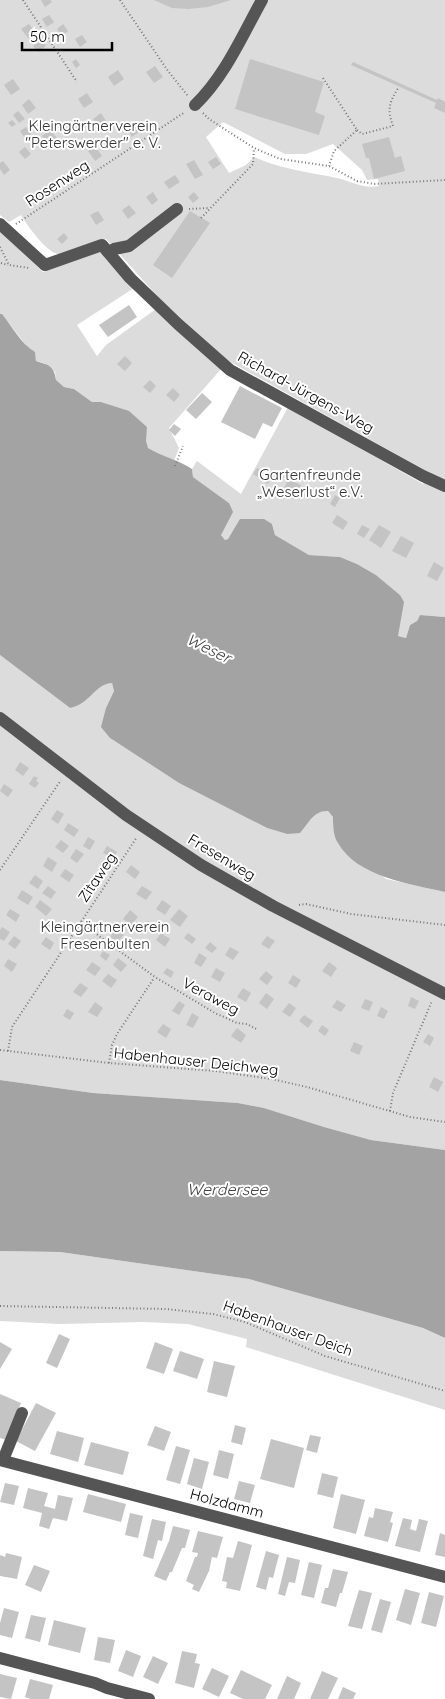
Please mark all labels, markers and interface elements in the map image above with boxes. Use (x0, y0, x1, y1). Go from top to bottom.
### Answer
scale bar (22, 20, 112, 52)
text: 50 m (30, 27, 65, 46)
park label: Kleingärtnerverein "Peterswerder" e. V. (25, 116, 161, 152)
street label: Rosenweg (22, 155, 92, 211)
street label: Richard-Jürgens-Weg (235, 347, 377, 437)
park label: Gartenfreunde „Weserlust“ e.V. (257, 465, 363, 501)
water label: Weser (184, 629, 236, 668)
street label: Fresenweg (185, 829, 259, 885)
street label: Zitaweg (73, 848, 121, 906)
park label: Kleingärtnerverein Fresenbulten (41, 917, 169, 953)
street label: Veraweg (179, 973, 243, 1019)
street label: Habenhauser Deichweg (113, 1043, 279, 1079)
water label: Werdersee (187, 1179, 268, 1199)
street label: Habenhauser Deich (221, 1296, 355, 1360)
street label: Holzdamm (188, 1484, 266, 1522)

